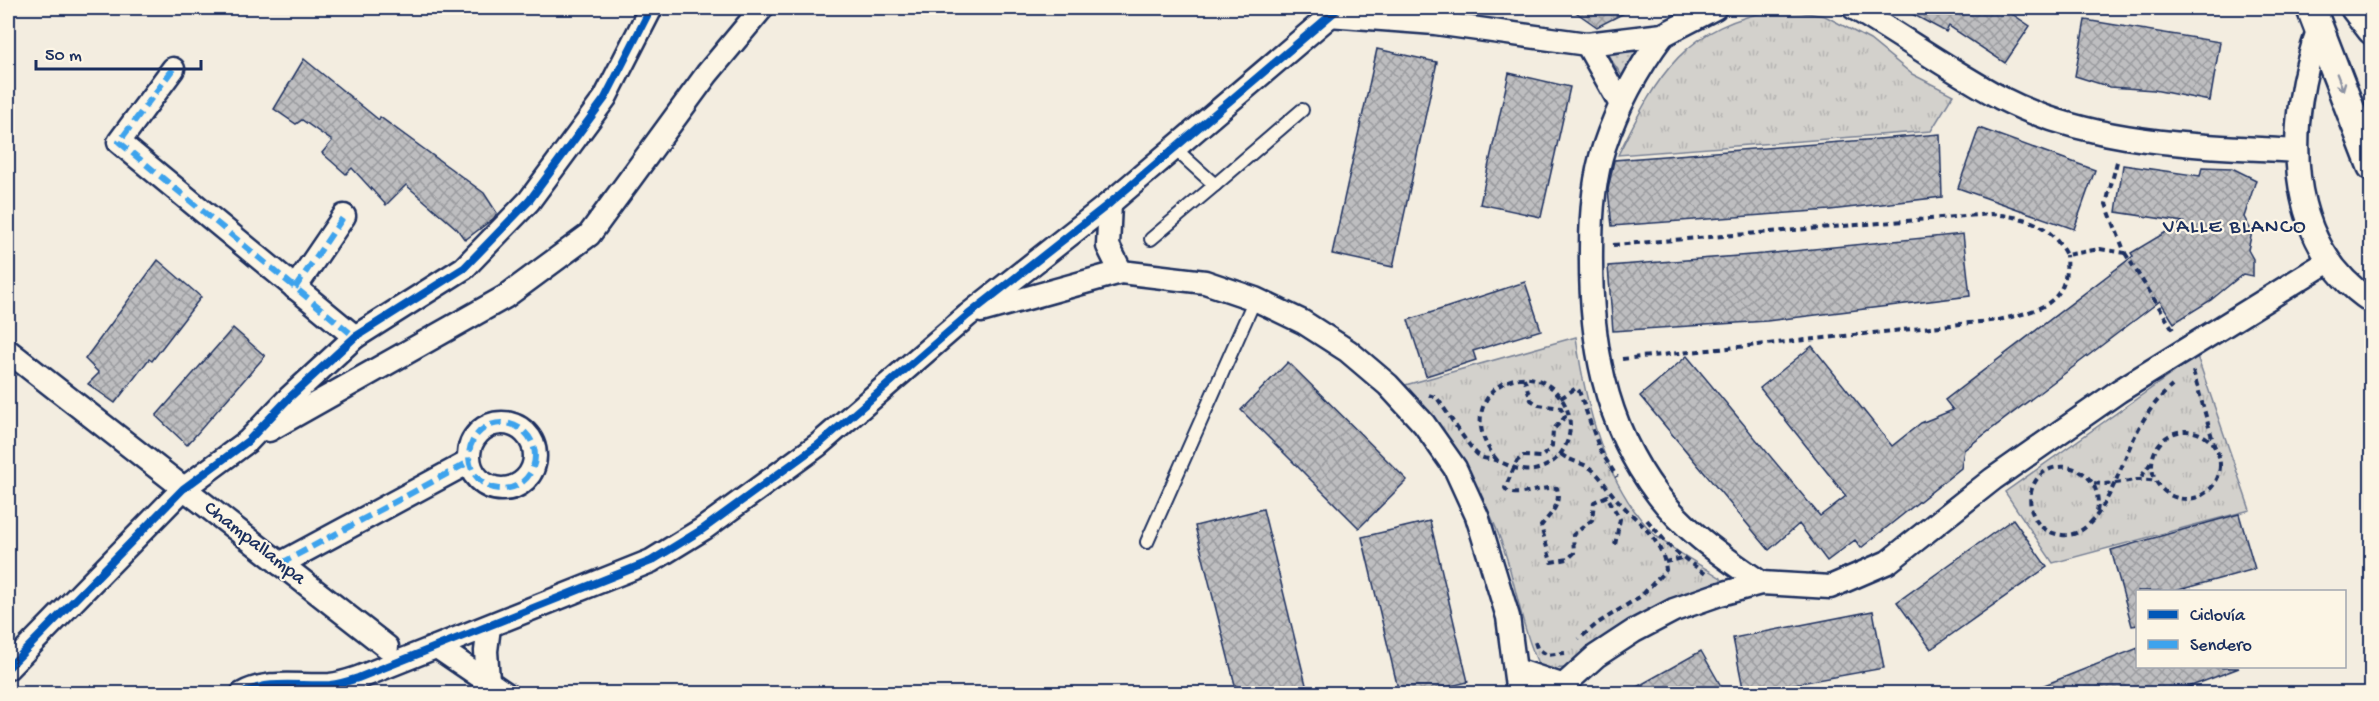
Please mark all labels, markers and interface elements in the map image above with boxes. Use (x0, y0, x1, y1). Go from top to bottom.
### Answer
scale bar (36, 33, 201, 71)
text: 50 m (45, 46, 82, 67)
one-way arrow (2335, 73, 2346, 91)
district label: VALLE BLANCO (2162, 216, 2307, 241)
street label: Champallampa (199, 497, 310, 591)
legend (2136, 590, 2346, 668)
text: Ciclovía (2190, 606, 2246, 627)
text: Sendero (2190, 636, 2252, 657)

